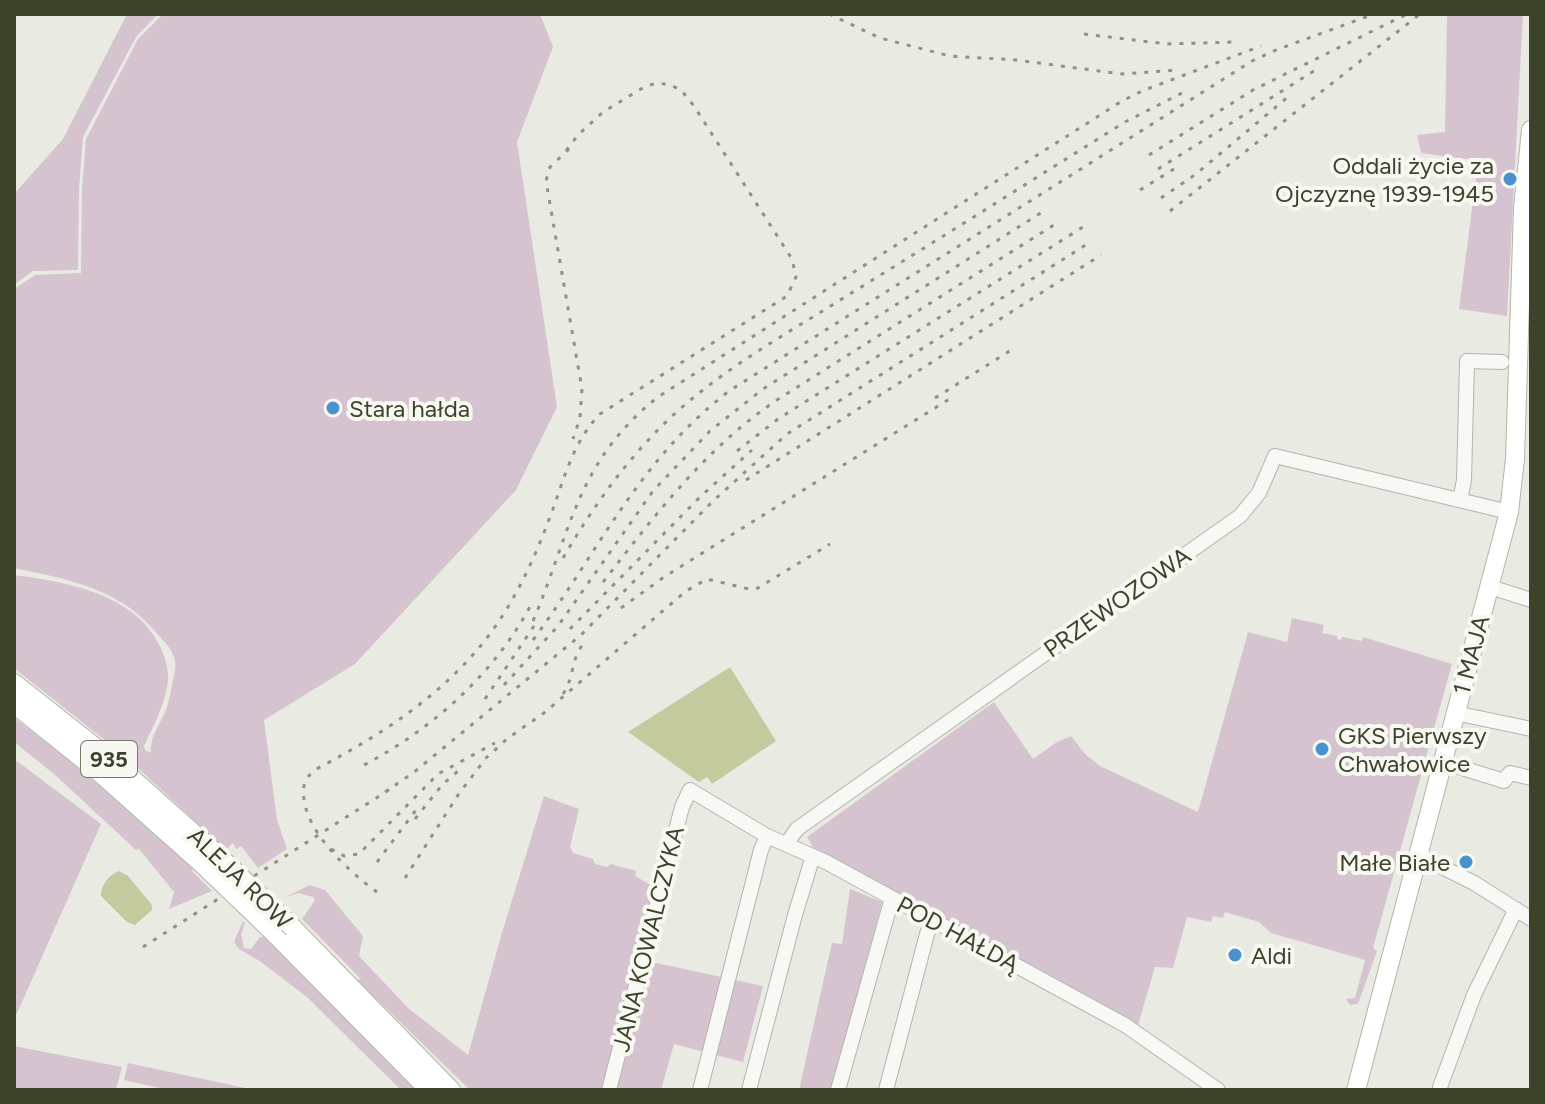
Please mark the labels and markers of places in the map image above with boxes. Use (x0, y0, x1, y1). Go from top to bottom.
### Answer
place label: Oddali życie za Ojczyznę 1939-1945 (1275, 151, 1494, 208)
marker: Oddali życie za Ojczyznę 1939-1945 (1501, 170, 1519, 188)
place label: Stara hałda (349, 394, 470, 423)
marker: Stara hałda (324, 399, 342, 417)
place label: GKS Pierwszy Chwałowice (1338, 721, 1487, 778)
marker: GKS Pierwszy Chwałowice (1313, 740, 1331, 758)
place label: Małe Białe (1339, 848, 1450, 877)
marker: Małe Białe (1457, 853, 1475, 871)
place label: Aldi (1251, 941, 1292, 970)
marker: Aldi (1226, 946, 1244, 964)

